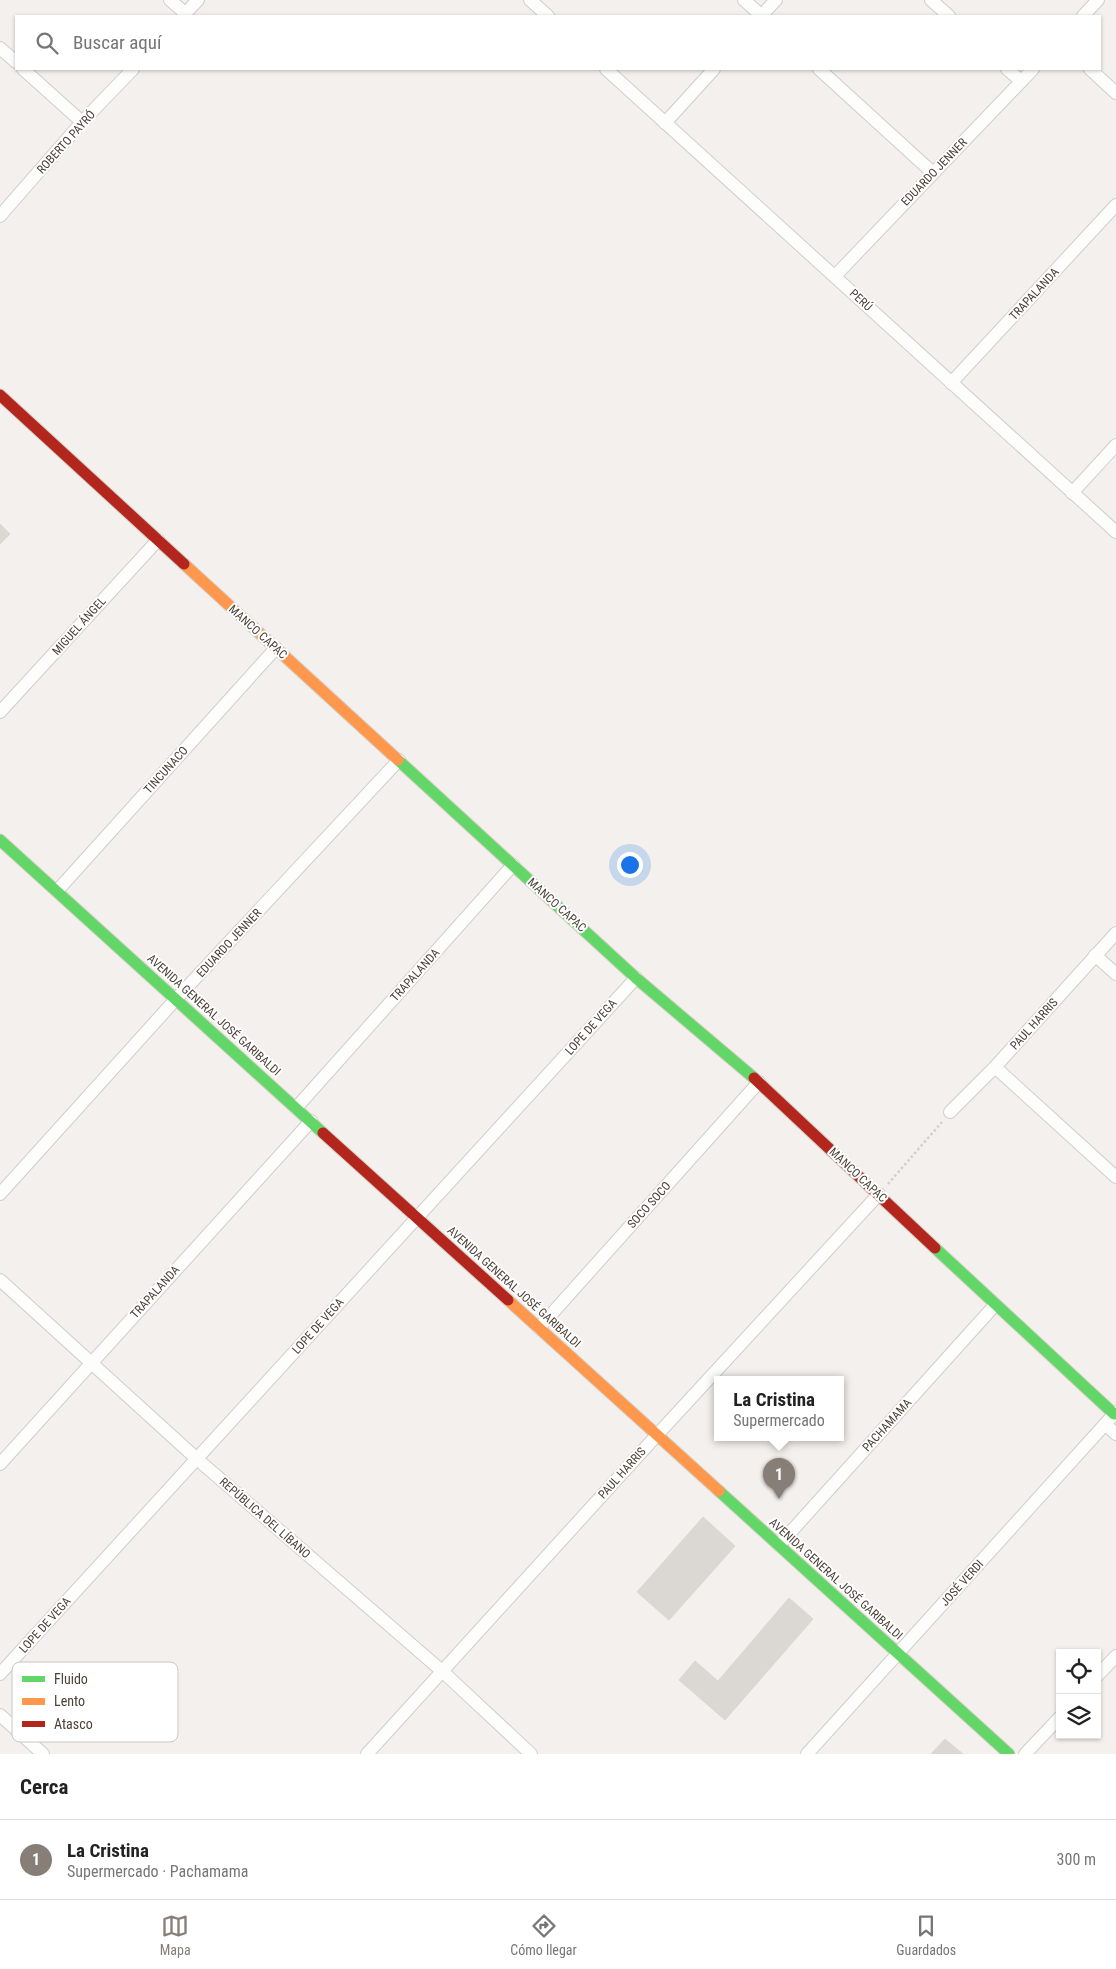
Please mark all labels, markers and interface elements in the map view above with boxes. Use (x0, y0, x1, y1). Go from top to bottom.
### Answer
search box (15, 15, 1101, 70)
icon: search (33, 29, 61, 57)
text: Buscar aquí (73, 31, 162, 54)
street label: ROBERTO PAYRÓ (33, 107, 98, 176)
street label: EDUARDO JENNER (898, 135, 970, 209)
street label: TRAPALANDA (1006, 265, 1062, 323)
street label: PERÚ (847, 285, 876, 314)
street label: MIGUEL ÁNGEL (48, 593, 109, 658)
street label: MANCO CAPAC (226, 602, 290, 662)
street label: TINCUNACO (141, 744, 191, 796)
your location (617, 852, 643, 878)
street label: MANCO CAPAC (525, 875, 589, 935)
street label: EDUARDO JENNER (194, 905, 265, 980)
street label: TRAPALANDA (388, 946, 442, 1004)
street label: AVENIDA GENERAL JOSÉ GARIBALDI (144, 951, 284, 1079)
street label: PAUL HARRIS (1007, 995, 1061, 1053)
street label: LOPE DE VEGA (562, 996, 620, 1058)
street label: MANCO CAPAC (826, 1145, 890, 1205)
street label: SOCO SOCO (625, 1179, 673, 1231)
street label: AVENIDA GENERAL JOSÉ GARIBALDI (444, 1223, 584, 1351)
street label: TRAPALANDA (128, 1263, 182, 1321)
street label: LOPE DE VEGA (289, 1295, 347, 1357)
popup (714, 1376, 844, 1441)
text: La Cristina (733, 1388, 815, 1411)
street label: PACHAMAMA (860, 1396, 914, 1454)
text: Supermercado (733, 1411, 825, 1430)
street label: PAUL HARRIS (595, 1444, 649, 1502)
pin: 1 (763, 1458, 795, 1499)
street label: REPÚBLICA DEL LÍBANO (217, 1474, 314, 1561)
street label: AVENIDA GENERAL JOSÉ GARIBALDI (766, 1515, 906, 1643)
street label: JOSÉ VERDI (937, 1557, 986, 1609)
street label: LOPE DE VEGA (16, 1594, 74, 1656)
map controls (1056, 1649, 1101, 1739)
button: locate (1056, 1649, 1101, 1694)
legend (12, 1662, 178, 1742)
text: Fluido (54, 1671, 88, 1687)
text: Lento (54, 1693, 85, 1709)
button: layers (1056, 1694, 1101, 1739)
text: Atasco (54, 1716, 93, 1732)
text: Cerca (20, 1775, 68, 1799)
text: La Cristina (67, 1839, 149, 1862)
text: 1 (32, 1850, 40, 1869)
text: 300 m (1057, 1850, 1096, 1869)
text: Supermercado · Pachamama (67, 1862, 248, 1881)
tab: Mapa (160, 1912, 191, 1958)
tab: Cómo llegar (510, 1912, 577, 1958)
tab: Guardados (896, 1912, 956, 1958)

